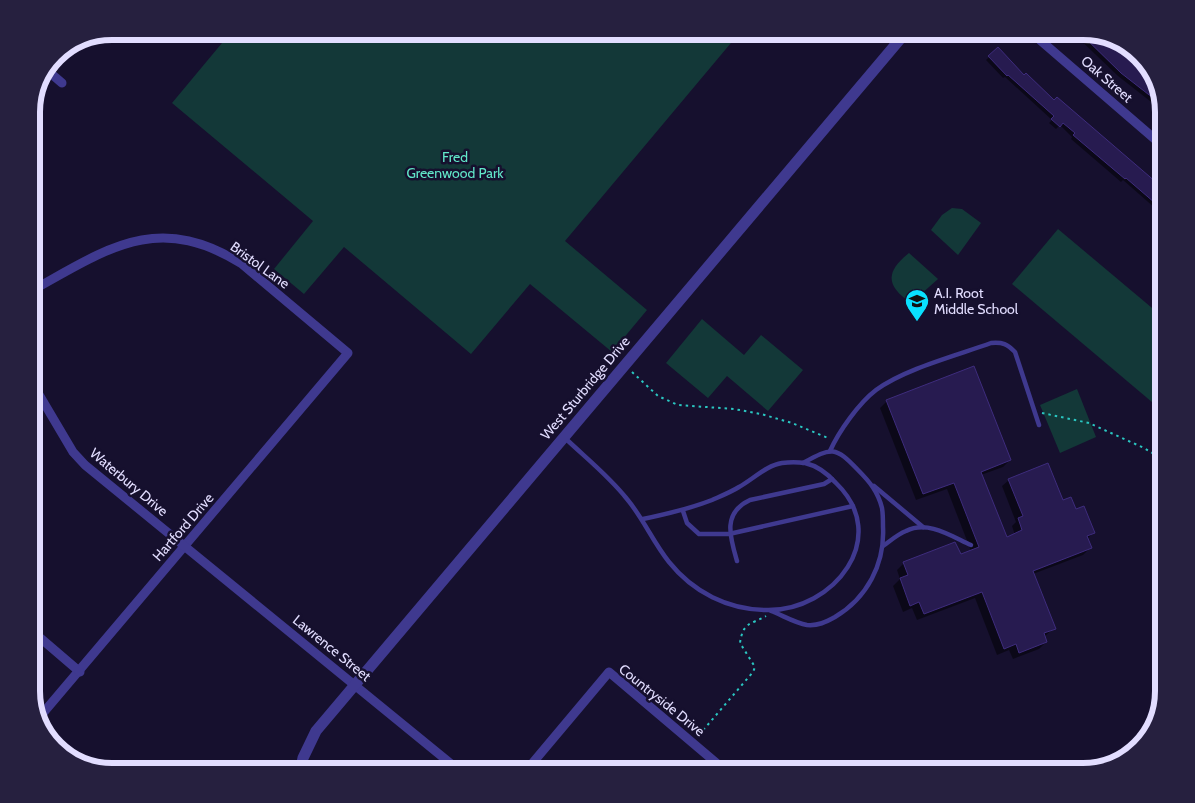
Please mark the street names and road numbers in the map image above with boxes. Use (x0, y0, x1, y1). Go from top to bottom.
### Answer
street label: Oak Street (1077, 52, 1137, 107)
street label: Bristol Lane (227, 237, 293, 293)
street label: West Sturbridge Drive (536, 333, 634, 443)
street label: Waterbury Drive (86, 444, 172, 520)
street label: Hartford Drive (149, 489, 217, 565)
street label: Lawrence Street (289, 611, 375, 685)
street label: Countryside Drive (615, 660, 709, 740)

